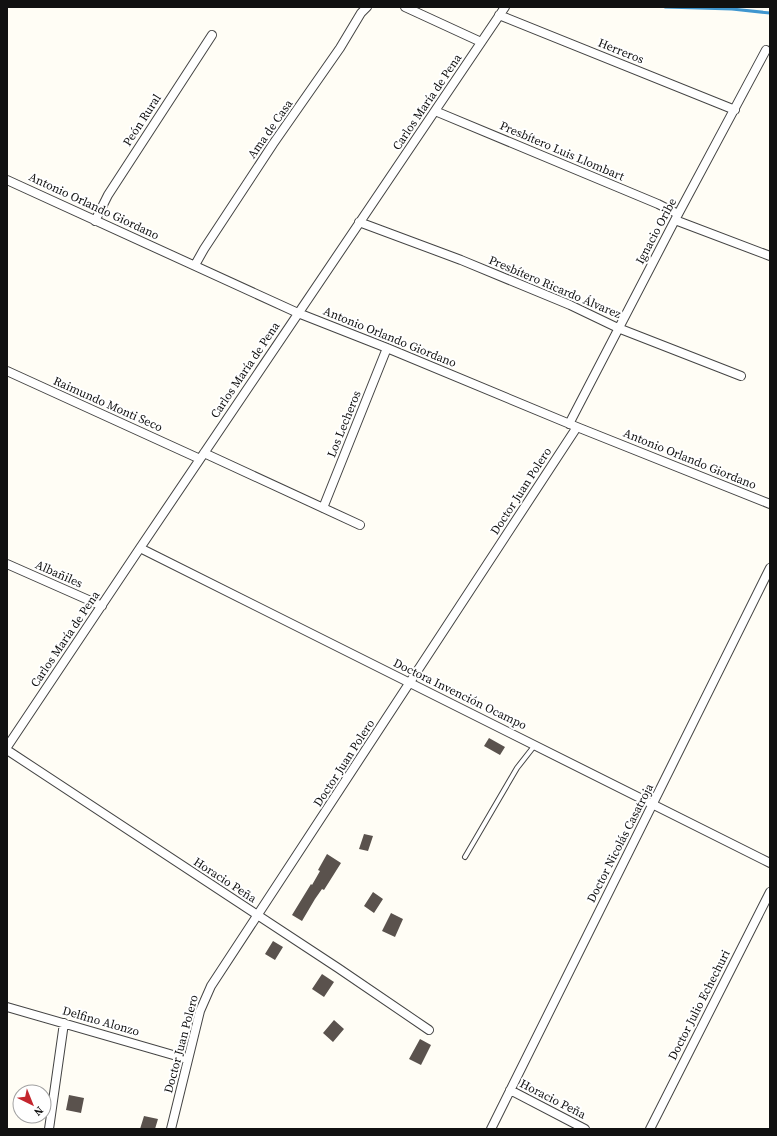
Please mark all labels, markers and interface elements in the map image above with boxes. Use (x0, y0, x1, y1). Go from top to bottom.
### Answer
street label: Herreros (596, 35, 646, 67)
street label: Carlos María de Pena (389, 50, 466, 153)
street label: Peón Rural (119, 91, 165, 149)
street label: Ama de Casa (244, 96, 297, 162)
street label: Presbítero Luis Llombart (497, 118, 627, 185)
street label: Antonio Orlando Giordano (26, 169, 162, 243)
street label: Ignacio Oribe (632, 195, 680, 267)
street label: Presbítero Ricardo Álvarez (486, 252, 624, 322)
street label: Antonio Orlando Giordano (321, 303, 459, 371)
street label: Carlos María de Pena (207, 318, 284, 421)
street label: Raimundo Monti Seco (51, 373, 166, 435)
street label: Los Lecheros (323, 388, 365, 460)
street label: Antonio Orlando Giordano (621, 425, 759, 493)
street label: Doctor Juan Polero (487, 444, 555, 538)
street label: Albañiles (33, 556, 85, 592)
street label: Carlos María de Pena (27, 587, 104, 690)
street label: Doctora Invención Ocampo (391, 655, 530, 733)
street label: Doctor Juan Polero (310, 716, 378, 810)
street label: Doctor Nicolás Casatroja (583, 780, 657, 905)
street label: Horacio Peña (190, 854, 260, 907)
street label: Doctor Julio Echechuri (664, 947, 734, 1063)
street label: Doctor Juan Polero (160, 993, 202, 1095)
street label: Delfino Alonzo (61, 1002, 142, 1040)
street label: Horacio Peña (517, 1076, 589, 1123)
north arrow (12, 1084, 52, 1124)
text: N (30, 1103, 47, 1119)

